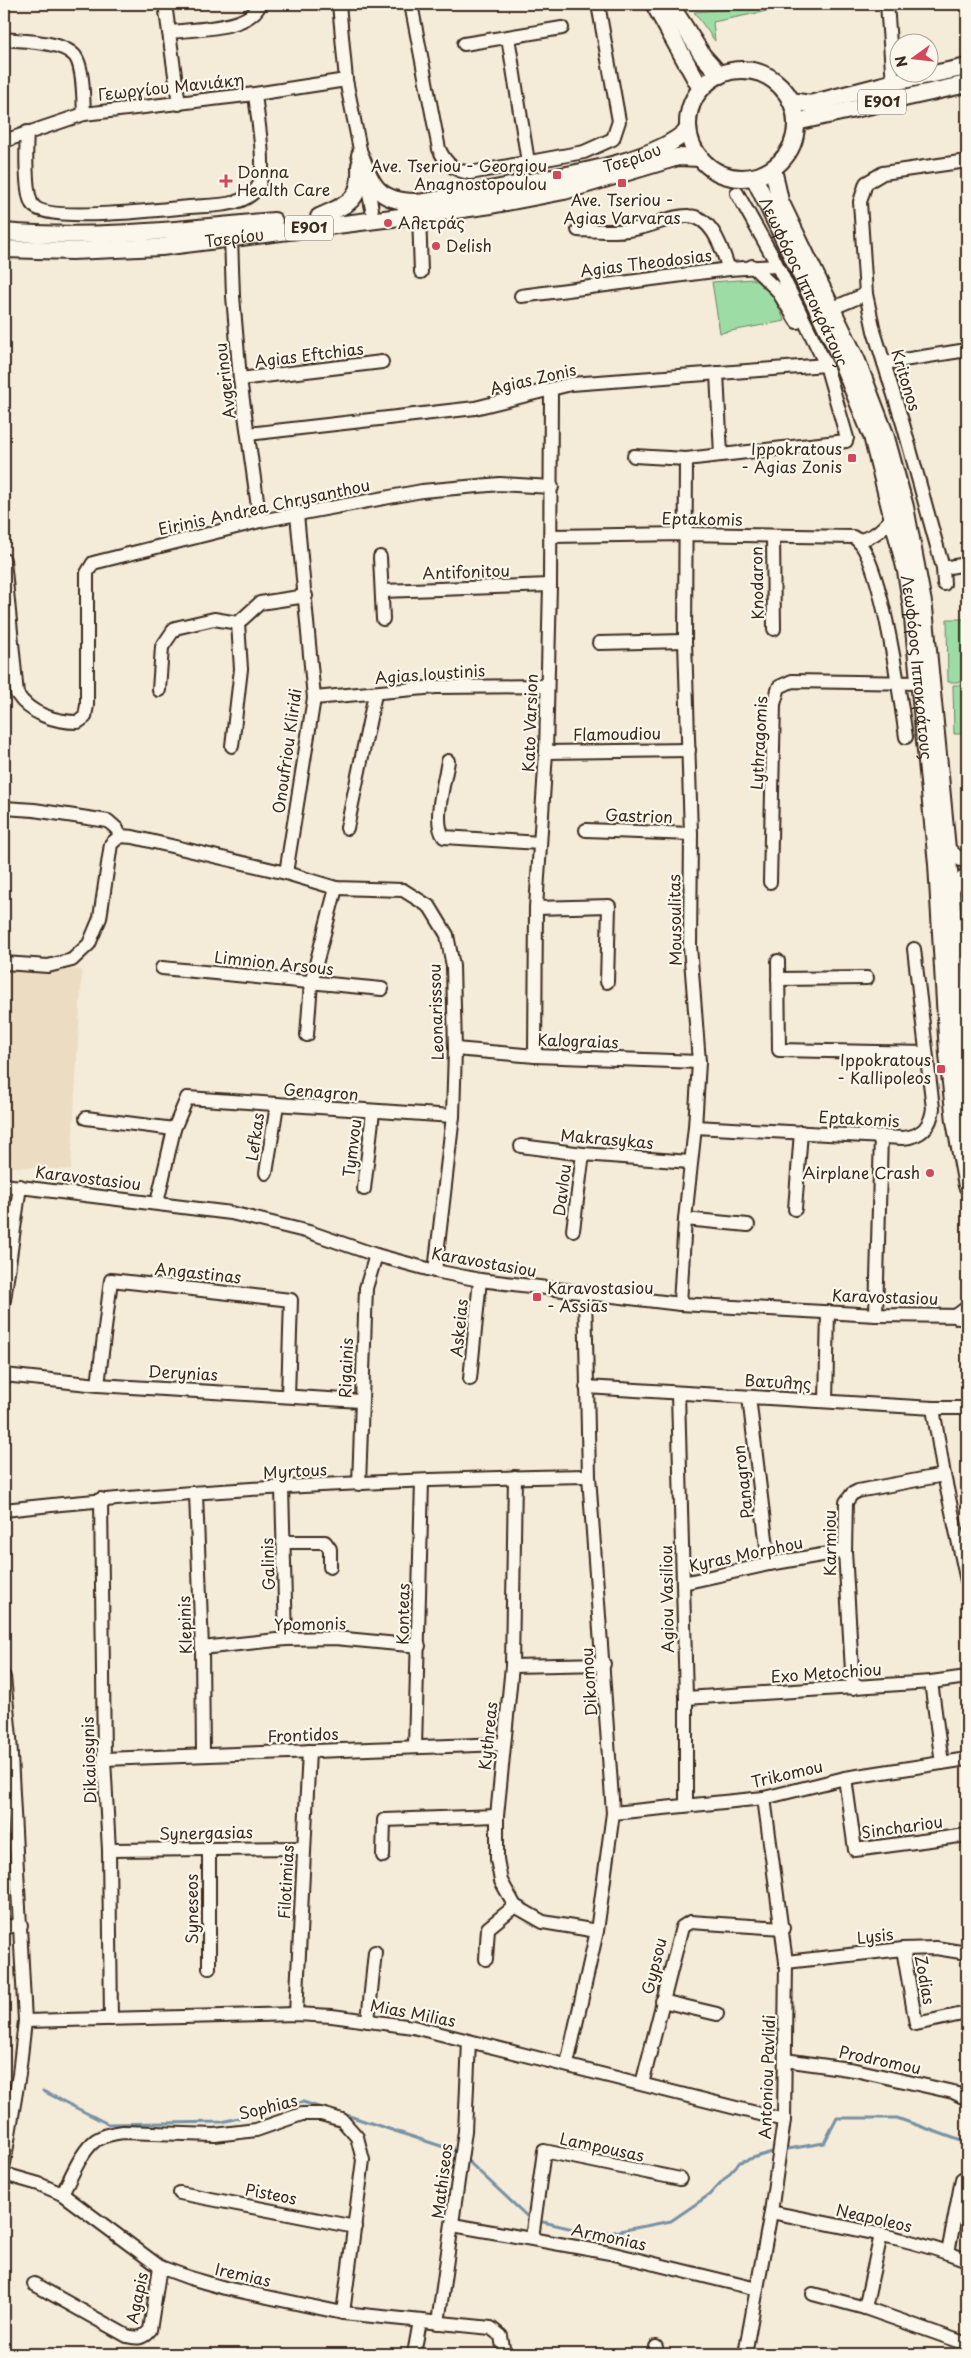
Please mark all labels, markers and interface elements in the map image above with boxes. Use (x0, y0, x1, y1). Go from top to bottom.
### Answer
north arrow (888, 32, 938, 82)
text: N (889, 53, 913, 70)
street label: Γεωργίου Μανιάκη (97, 66, 245, 106)
road number: E901 (858, 90, 906, 114)
street label: Τσερίου (600, 136, 665, 178)
place label: Ave. Tseriou - Georgiou Anagnostopoulou (371, 153, 547, 195)
place label: Donna Health Care (237, 159, 330, 201)
marker: Ave. Tseriou - Georgiou Anagnostopoulou (551, 169, 563, 181)
marker: Donna Health Care (219, 174, 233, 188)
marker: Ave. Tseriou - Agias Varvaras (616, 177, 628, 189)
place label: Ave. Tseriou - Agias Varvaras (563, 187, 681, 229)
street label: Λεωφόρος Ιπποκράτους (754, 192, 855, 370)
place label: Αλετράς (398, 210, 465, 234)
road number: E901 (285, 216, 333, 240)
marker: Αλετράς (382, 217, 394, 229)
street label: Τσερίου (203, 221, 265, 252)
place label: Delish (446, 233, 492, 257)
marker: Delish (430, 240, 442, 252)
street label: Agias Theodosias (579, 242, 713, 282)
street label: Agias Eftchias (253, 335, 365, 373)
street label: Avgerinou (207, 342, 241, 421)
street label: Kritonos (886, 346, 928, 414)
street label: Agias Zonis (487, 356, 578, 400)
place label: Ippokratous - Agias Zonis (741, 436, 842, 478)
marker: Ippokratous - Agias Zonis (846, 452, 858, 464)
street label: Eirinis Andrea Chrysanthou (156, 472, 372, 540)
street label: Eptakomis (661, 505, 743, 531)
street label: Knodaron (743, 546, 769, 620)
street label: Antifonitou (422, 557, 510, 585)
street label: Λεωφόρος Ιπποκράτους (896, 573, 940, 761)
street label: Agias Ioustinis (374, 657, 486, 689)
street label: Kato Varsion (515, 673, 543, 773)
street label: Onoufriou Kliridi (265, 687, 307, 815)
street label: Lythragomis (744, 695, 772, 790)
street label: Flamoudiou (573, 720, 661, 746)
street label: Gastrion (605, 802, 673, 828)
street label: Mousoulitas (661, 874, 687, 966)
street label: Limnion Arsous (213, 944, 335, 980)
street label: Leonarisssou (421, 963, 449, 1061)
street label: Kalograias (537, 1027, 619, 1053)
place label: Ippokratous - Kallipoleos (837, 1047, 931, 1089)
marker: Ippokratous - Kallipoleos (935, 1063, 947, 1075)
street label: Genagron (283, 1076, 359, 1106)
street label: Eptakomis (818, 1104, 900, 1132)
street label: Lefkas (239, 1111, 269, 1163)
street label: Tymvou (336, 1117, 366, 1178)
street label: Makrasykas (559, 1122, 655, 1154)
street label: Karavostasiou (34, 1159, 142, 1195)
place label: Airplane Crash (802, 1160, 920, 1184)
street label: Davlou (546, 1162, 576, 1217)
marker: Airplane Crash (924, 1167, 936, 1179)
street label: Karavostasiou (430, 1240, 539, 1282)
street label: Angastinas (154, 1256, 243, 1288)
place label: Karavostasiou - Assias (547, 1275, 654, 1317)
street label: Karavostasiou (831, 1282, 939, 1310)
marker: Karavostasiou - Assias (531, 1291, 543, 1303)
street label: Askeias (443, 1298, 473, 1358)
street label: Rigainis (332, 1337, 358, 1399)
street label: Derynias (148, 1358, 219, 1386)
street label: Βατυλης (744, 1367, 812, 1395)
street label: Panagron (726, 1444, 758, 1520)
street label: Myrtous (262, 1456, 328, 1484)
street label: Karmiou (817, 1510, 841, 1576)
street label: Kyras Morphou (687, 1529, 805, 1577)
street label: Galinis (254, 1537, 280, 1591)
street label: Agiou Vasiliou (653, 1545, 679, 1653)
street label: Konteas (389, 1583, 415, 1645)
street label: Klepinis (171, 1595, 197, 1655)
street label: Ypomonis (274, 1610, 346, 1636)
street label: Dikomou (574, 1647, 602, 1717)
street label: Exo Metochiou (770, 1656, 882, 1688)
street label: Kythreas (471, 1700, 503, 1771)
street label: Dikaiosynis (74, 1716, 102, 1804)
street label: Frontidos (267, 1721, 339, 1747)
street label: Trikomou (749, 1753, 825, 1793)
street label: Sinchariou (860, 1808, 944, 1844)
street label: Synergasias (159, 1819, 253, 1845)
street label: Filotimias (271, 1844, 299, 1920)
street label: Syneseos (179, 1874, 203, 1944)
street label: Lysis (855, 1921, 894, 1949)
street label: Gypsou (634, 1935, 672, 1997)
street label: Zodias (910, 1953, 942, 2006)
street label: Mias Milias (368, 1992, 458, 2032)
street label: Antoniou Pavlidi (752, 2014, 780, 2140)
street label: Prodromou (837, 2039, 923, 2079)
street label: Sophias (236, 2087, 300, 2125)
street label: Lampousas (558, 2125, 647, 2167)
street label: Mathiseos (424, 2142, 458, 2220)
street label: Pisteos (243, 2176, 299, 2210)
street label: Neapoleos (834, 2197, 915, 2237)
street label: Armonias (569, 2216, 649, 2256)
street label: Iremias (213, 2256, 274, 2292)
street label: Agapis (119, 2270, 153, 2326)

